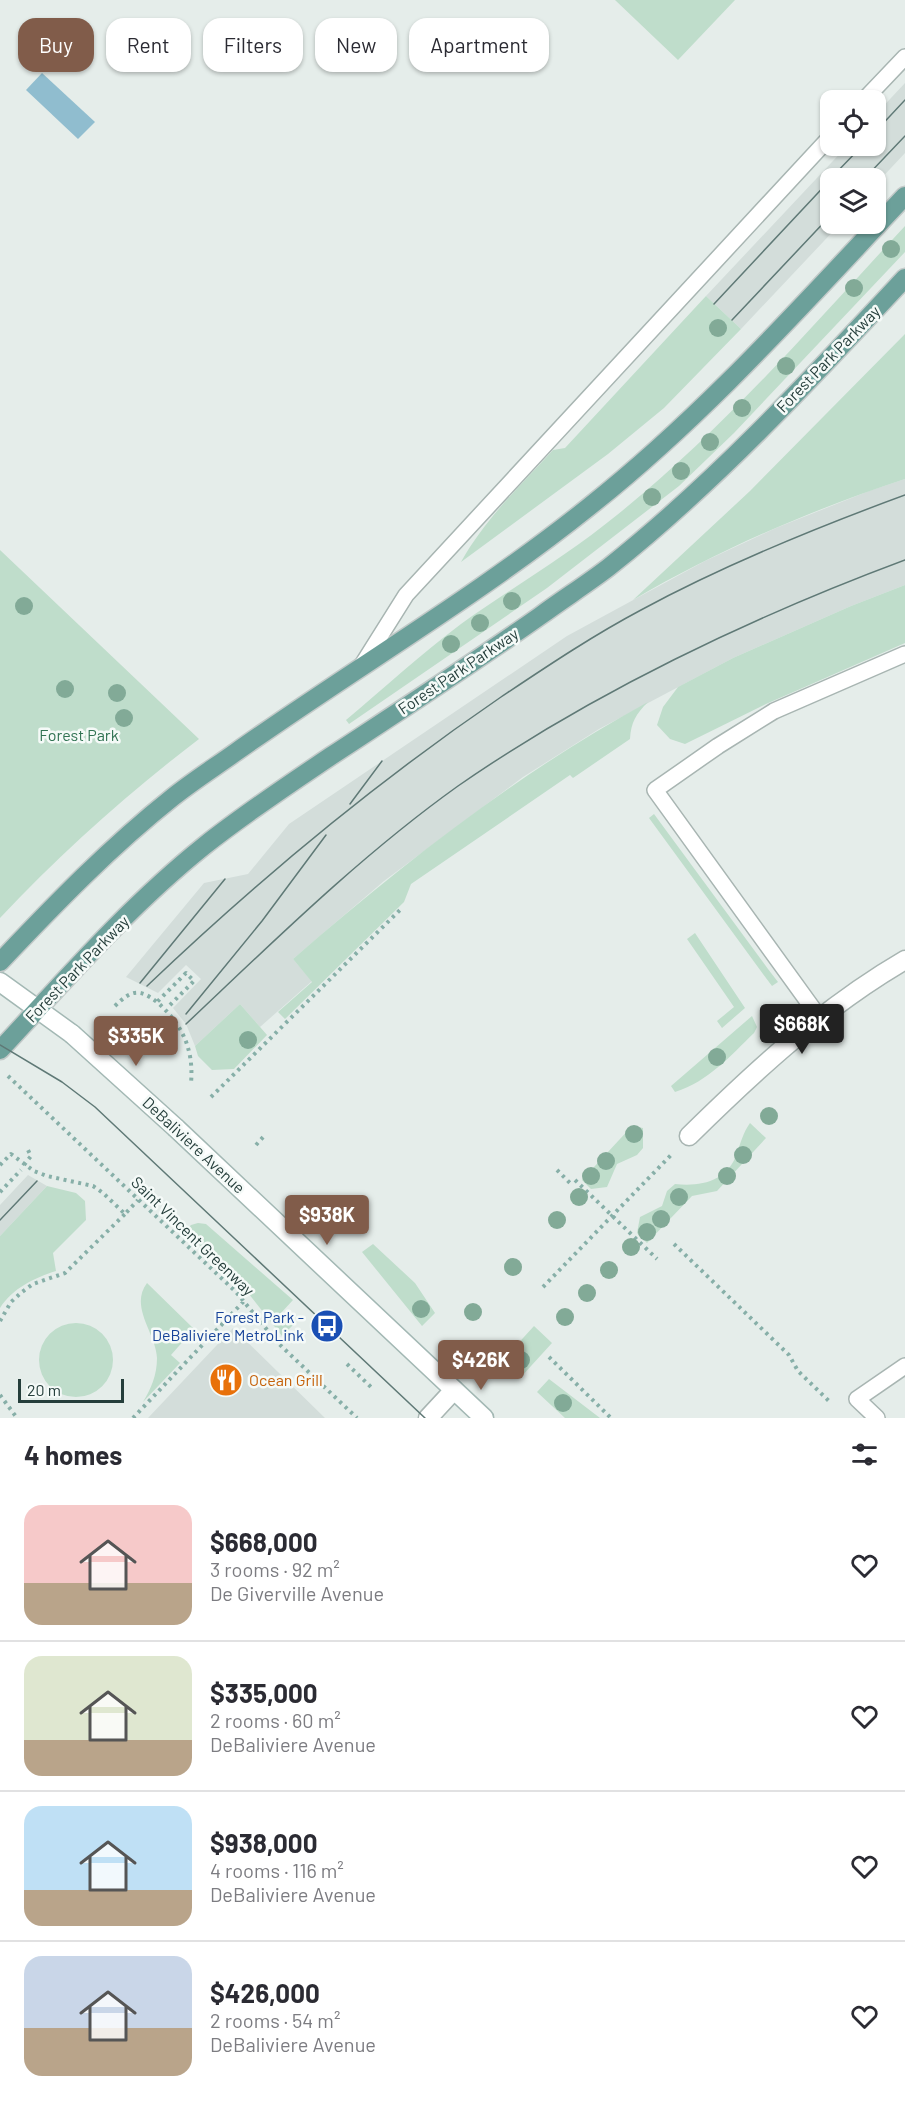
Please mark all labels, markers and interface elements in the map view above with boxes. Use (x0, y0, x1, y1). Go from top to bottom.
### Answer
chip: Buy (18, 18, 94, 72)
chip: Rent (106, 18, 191, 72)
chip: Filters (203, 18, 303, 72)
chip: New (315, 18, 397, 72)
chip: Apartment (409, 18, 549, 72)
map controls (820, 90, 886, 234)
button: locate (820, 90, 886, 156)
button: layers (820, 168, 886, 234)
street label: Forest Park Parkway (772, 301, 884, 416)
street label: Forest Park Parkway (394, 623, 522, 718)
park label: Forest Park (39, 725, 119, 744)
street label: Forest Park Parkway (21, 911, 133, 1026)
pin: $668K (760, 1004, 844, 1055)
text: $668K (774, 1011, 830, 1035)
pin: $335K (94, 1016, 178, 1067)
text: $335K (108, 1023, 164, 1047)
street label: DeBaliviere Avenue (139, 1092, 249, 1197)
street label: Saint Vincent Greenway (128, 1172, 259, 1300)
pin: $938K (285, 1195, 369, 1246)
text: $938K (299, 1202, 355, 1226)
place label: Forest Park - DeBaliviere MetroLink (152, 1307, 304, 1344)
bus stop icon: Forest Park - DeBaliviere MetroLink (309, 1308, 345, 1344)
pin: $426K (439, 1340, 523, 1391)
text: $426K (452, 1347, 510, 1371)
restaurant icon: Ocean Grill (208, 1362, 244, 1398)
place label: Ocean Grill (249, 1370, 323, 1389)
scale bar (18, 1376, 124, 1404)
text: 20 m (27, 1380, 61, 1399)
icon: filters (848, 1438, 881, 1471)
text: 4 homes (24, 1439, 122, 1470)
text: $668,000 (210, 1526, 318, 1557)
icon: home (72, 1529, 144, 1601)
icon: heart (848, 1549, 881, 1582)
text: 3 rooms · 92 m² (210, 1557, 340, 1581)
text: De Giverville Avenue (210, 1581, 384, 1605)
text: $335,000 (210, 1677, 318, 1708)
icon: home (72, 1680, 144, 1752)
icon: heart (848, 1700, 881, 1733)
text: 2 rooms · 60 m² (210, 1708, 341, 1732)
text: DeBaliviere Avenue (210, 1732, 376, 1756)
text: $938,000 (210, 1827, 317, 1858)
icon: home (72, 1830, 144, 1902)
icon: heart (848, 1850, 881, 1883)
text: 4 rooms · 116 m² (210, 1858, 344, 1882)
text: DeBaliviere Avenue (210, 1882, 376, 1906)
text: $426,000 (210, 1977, 320, 2008)
icon: home (72, 1980, 144, 2052)
icon: heart (848, 2000, 881, 2033)
text: 2 rooms · 54 m² (210, 2008, 340, 2032)
text: DeBaliviere Avenue (210, 2032, 376, 2056)

